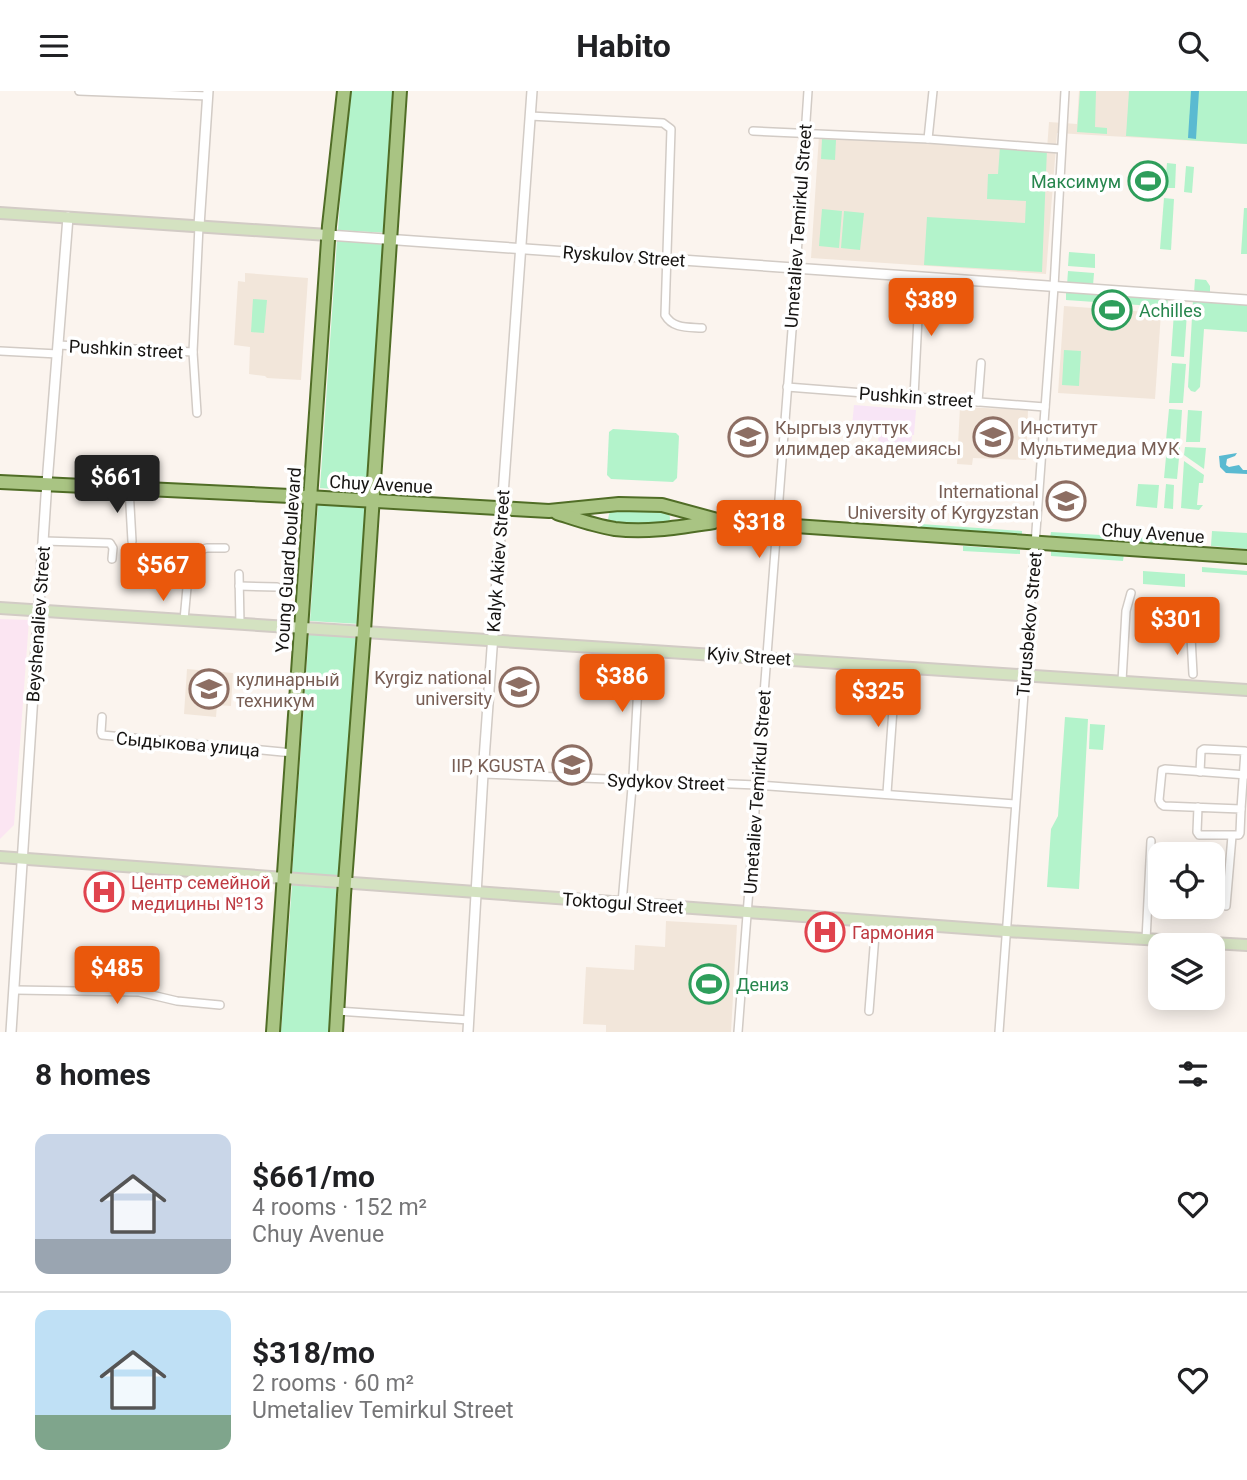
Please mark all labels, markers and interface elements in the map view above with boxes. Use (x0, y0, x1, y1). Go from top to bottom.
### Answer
icon: menu (35, 27, 73, 65)
text: Habito (576, 27, 671, 65)
icon: search (1174, 27, 1212, 65)
street label: Umetaliev Temirkul Street (780, 123, 816, 329)
sports icon: Максимум (1127, 160, 1169, 202)
place label: Максимум (1031, 171, 1121, 192)
street label: Ryskulov Street (562, 241, 686, 271)
pin: $389 (890, 279, 972, 338)
text: $389 (905, 287, 957, 314)
sports icon: Achilles (1091, 289, 1133, 331)
place label: Achilles (1139, 300, 1202, 321)
street label: Pushkin street (68, 336, 184, 362)
street label: Pushkin street (858, 383, 974, 411)
school or university icon: Кыргыз улуттук илимдер академиясы (727, 416, 769, 458)
school or university icon: Институт Мультимедиа МУК (972, 416, 1014, 458)
place label: Кыргыз улуттук илимдер академиясы (775, 417, 961, 459)
place label: Институт Мультимедиа МУК (1020, 417, 1180, 459)
pin: $661 (76, 455, 158, 515)
text: $661 (91, 464, 143, 491)
street label: Young Guard boulevard (271, 466, 305, 654)
street label: Chuy Avenue (329, 471, 433, 497)
school or university icon: International University of Kyrgyzstan (1045, 480, 1087, 522)
place label: International University of Kyrgyzstan (847, 481, 1039, 523)
street label: Kalyk Akiev Street (483, 489, 513, 633)
pin: $318 (718, 501, 800, 560)
text: $318 (733, 509, 785, 536)
street label: Chuy Avenue (1101, 519, 1205, 547)
pin: $567 (122, 543, 204, 603)
street label: Beyshenaliev Street (22, 545, 54, 703)
street label: Turusbekov Street (1012, 551, 1046, 697)
text: $567 (137, 552, 189, 579)
pin: $301 (1136, 597, 1218, 657)
text: $301 (1151, 606, 1203, 633)
street label: Kyiv Street (706, 643, 792, 669)
pin: $386 (581, 655, 663, 714)
text: $386 (596, 663, 648, 690)
school or university icon: Kyrgiz national university (498, 666, 540, 708)
place label: Kyrgiz national university (374, 667, 492, 709)
school or university icon: кулинарный техникум (188, 668, 230, 710)
place label: кулинарный техникум (236, 669, 340, 711)
pin: $325 (837, 669, 919, 729)
text: $325 (852, 678, 904, 705)
street label: Umetaliev Temirkul Street (739, 689, 775, 895)
street label: Сыдыкова улица (115, 727, 261, 761)
school or university icon: IIP, KGUSTA (551, 744, 593, 786)
place label: IIP, KGUSTA (451, 755, 545, 776)
street label: Sydykov Street (607, 769, 725, 795)
map controls (1148, 842, 1225, 1010)
button: locate (1148, 842, 1225, 919)
hospital icon: Центр семейной медицины №13 (83, 871, 125, 913)
place label: Центр семейной медицины №13 (131, 872, 271, 914)
street label: Toktogul Street (562, 888, 684, 918)
hospital icon: Гармония (804, 911, 846, 953)
place label: Гармония (852, 922, 934, 943)
button: layers (1148, 933, 1225, 1010)
pin: $485 (76, 947, 158, 1006)
text: $485 (91, 955, 143, 982)
sports icon: Дениз (688, 963, 730, 1005)
place label: Дениз (736, 974, 789, 995)
icon: filters (1174, 1055, 1212, 1093)
text: 8 homes (35, 1057, 151, 1092)
text: $661/mo (252, 1159, 375, 1194)
icon: home (91, 1162, 175, 1246)
icon: heart (1174, 1185, 1212, 1223)
text: 4 rooms · 152 m² (252, 1194, 427, 1221)
text: Chuy Avenue (252, 1221, 384, 1248)
text: $318/mo (252, 1335, 375, 1370)
icon: home (91, 1338, 175, 1422)
icon: heart (1174, 1361, 1212, 1399)
text: 2 rooms · 60 m² (252, 1370, 414, 1397)
text: Umetaliev Temirkul Street (252, 1397, 514, 1424)

